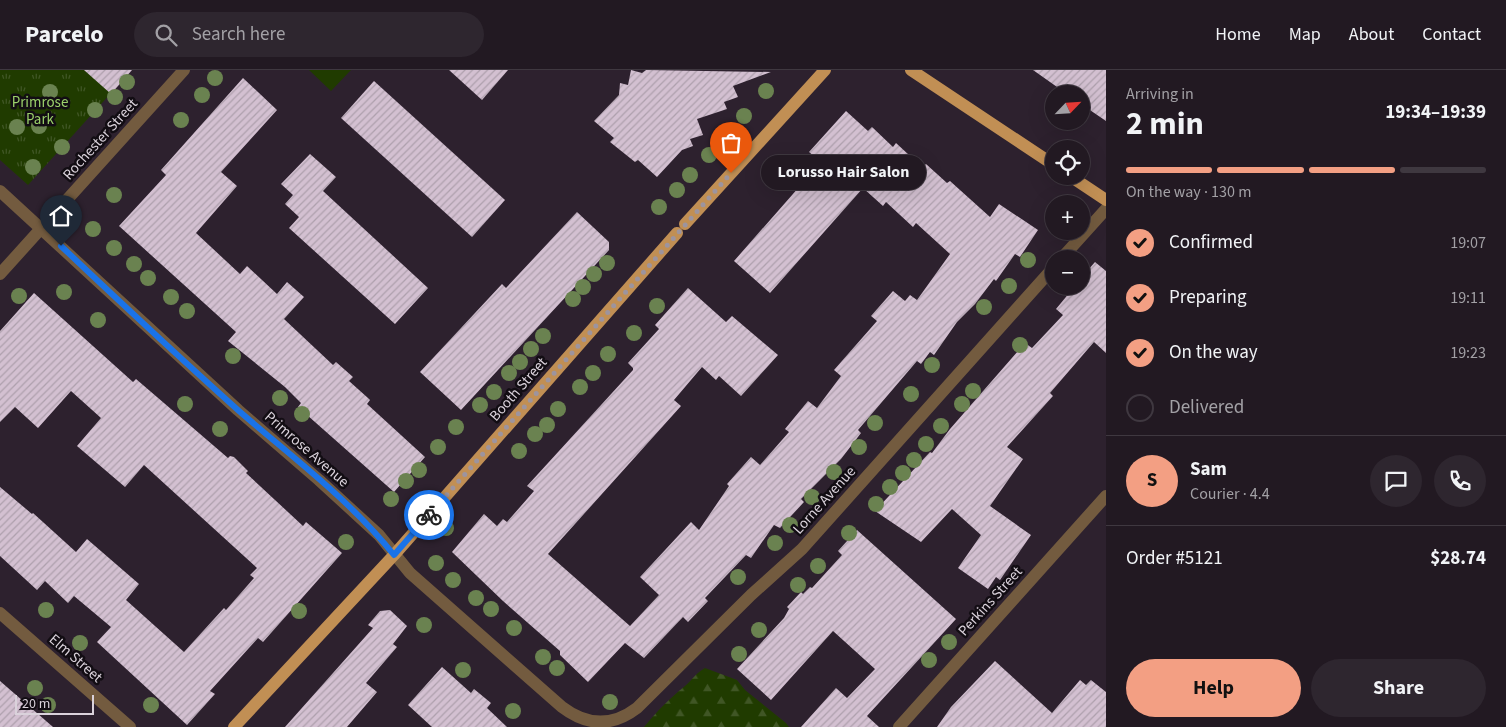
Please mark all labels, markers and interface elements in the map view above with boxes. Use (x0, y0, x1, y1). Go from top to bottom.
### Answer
search box (134, 12, 484, 57)
text: Parcelo (25, 17, 104, 52)
icon: search (152, 21, 180, 49)
text: Search here (192, 21, 285, 48)
text: Home (1215, 22, 1261, 47)
text: Map (1289, 22, 1321, 47)
text: About (1349, 22, 1394, 47)
text: Contact (1422, 22, 1481, 47)
text: Arriving in (1126, 83, 1194, 105)
north arrow (1045, 85, 1090, 130)
map controls (1045, 85, 1090, 295)
park label: Primrose Park (12, 92, 68, 130)
street label: Rochester Street (58, 94, 143, 185)
text: 19:34–19:39 (1385, 99, 1486, 126)
text: 2 min (1126, 101, 1204, 147)
pin (710, 122, 752, 173)
icon: bag (717, 129, 745, 157)
button: locate (1045, 140, 1090, 185)
callout: Lorusso Hair Salon (761, 156, 926, 190)
text: Lorusso Hair Salon (778, 161, 909, 183)
text: On the way · 130 m (1126, 181, 1251, 203)
pin (40, 195, 82, 246)
button: + (1045, 195, 1090, 240)
icon: home (47, 202, 75, 230)
icon: check (1126, 229, 1154, 257)
text: Confirmed (1169, 229, 1253, 256)
text: 19:07 (1450, 232, 1486, 254)
button: − (1045, 250, 1090, 295)
icon: check (1126, 284, 1154, 312)
text: Preparing (1169, 284, 1247, 311)
text: 19:11 (1450, 287, 1486, 309)
icon: check (1126, 339, 1154, 367)
text: On the way (1169, 339, 1258, 366)
text: 19:23 (1450, 342, 1486, 364)
street label: Booth Street (485, 353, 552, 426)
text: Delivered (1169, 394, 1244, 421)
street label: Primrose Avenue (260, 407, 354, 492)
button: chat (1370, 455, 1422, 507)
button: phone (1434, 455, 1486, 507)
text: Sam (1190, 456, 1227, 483)
street label: Lorne Avenue (788, 462, 861, 539)
text: S (1147, 467, 1157, 494)
text: Courier · 4.4 (1190, 483, 1270, 505)
courier (404, 490, 454, 540)
icon: bike (415, 501, 443, 529)
text: Order #5121 (1126, 545, 1223, 572)
text: $28.74 (1430, 545, 1486, 572)
street label: Perkins Street (953, 562, 1027, 641)
street label: Elm Street (44, 629, 107, 688)
button: Help (1126, 659, 1301, 717)
button: Share (1311, 659, 1486, 717)
scale bar (15, 692, 94, 715)
text: 20 m (22, 694, 50, 714)

